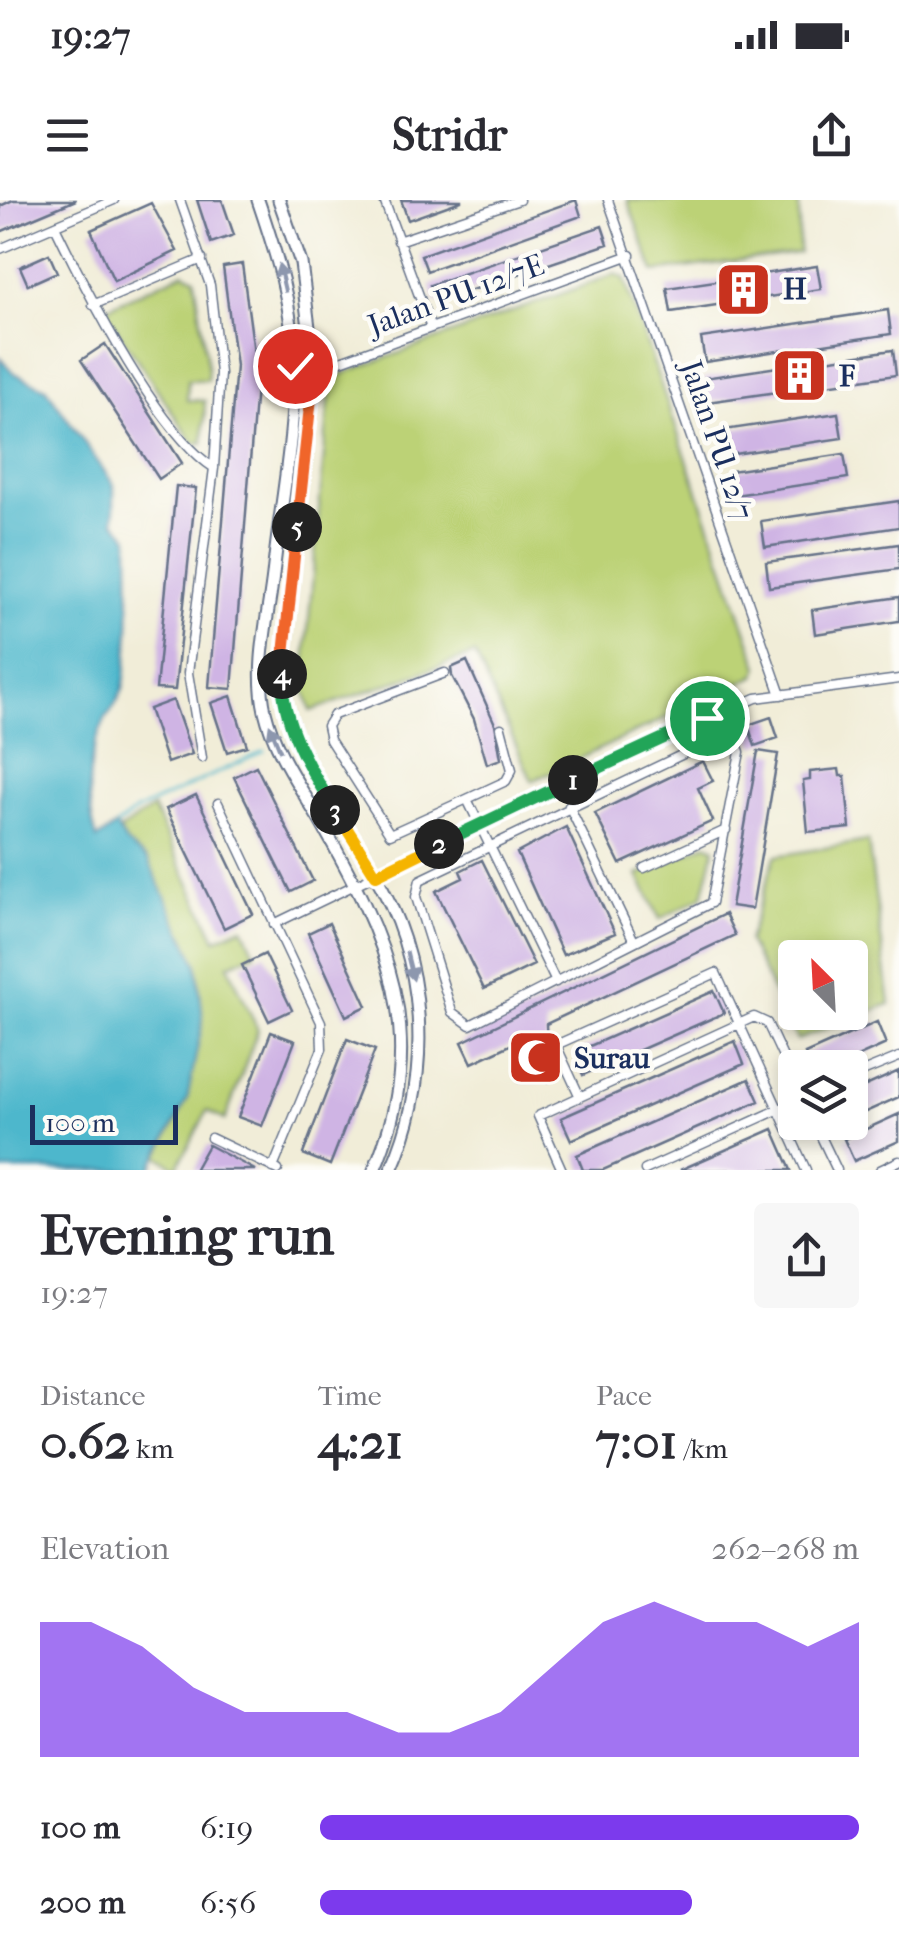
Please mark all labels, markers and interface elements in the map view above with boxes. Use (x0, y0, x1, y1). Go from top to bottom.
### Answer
text: 19:27 (50, 13, 131, 58)
icon: menu (40, 108, 95, 163)
icon: share (804, 108, 859, 163)
text: Stridr (392, 109, 507, 162)
street label: Jalan PU 12/7E (362, 247, 549, 344)
building icon: H (714, 259, 774, 319)
one-way arrow (274, 262, 289, 293)
place label: H (783, 272, 807, 307)
pin (253, 324, 338, 409)
icon: check (268, 339, 323, 394)
building icon: F (770, 346, 830, 406)
street label: Jalan PU 12/7 (672, 354, 760, 524)
place label: F (839, 359, 855, 394)
pin: 5 (272, 502, 322, 552)
text: 5 (291, 510, 303, 543)
pin: 4 (257, 649, 307, 699)
text: 4 (274, 657, 290, 690)
pin (665, 676, 750, 761)
icon: arrive (680, 691, 735, 746)
one-way arrow (267, 723, 283, 753)
pin: 1 (548, 755, 598, 805)
text: 1 (568, 763, 578, 796)
pin: 3 (310, 785, 360, 835)
text: 3 (329, 793, 341, 826)
pin: 2 (414, 819, 464, 869)
text: 2 (432, 827, 446, 860)
north arrow (778, 940, 868, 1030)
map controls (778, 940, 868, 1140)
one-way arrow (403, 951, 418, 982)
mosque icon: Surau (505, 1028, 565, 1088)
place label: Surau (574, 1041, 651, 1076)
button: layers (778, 1050, 868, 1140)
scale bar (30, 1100, 178, 1144)
text: 100 m (45, 1106, 115, 1139)
button: share (754, 1203, 859, 1308)
text: Evening run (40, 1204, 334, 1268)
text: 19:27 (40, 1274, 108, 1311)
text: Distance (40, 1379, 145, 1412)
text: Time (318, 1379, 382, 1412)
text: Pace (596, 1379, 652, 1412)
text: 0.62 (40, 1412, 130, 1471)
text: 4:21 (318, 1412, 403, 1471)
text: 7:01 (596, 1412, 677, 1471)
text: km (130, 1432, 174, 1465)
text: /km (677, 1432, 728, 1465)
text: Elevation (40, 1530, 169, 1567)
text: 262–268 m (711, 1530, 859, 1567)
text: 100 m (40, 1809, 120, 1846)
text: 6:19 (200, 1809, 253, 1846)
text: 200 m (40, 1884, 125, 1921)
text: 6:56 (200, 1884, 256, 1921)

